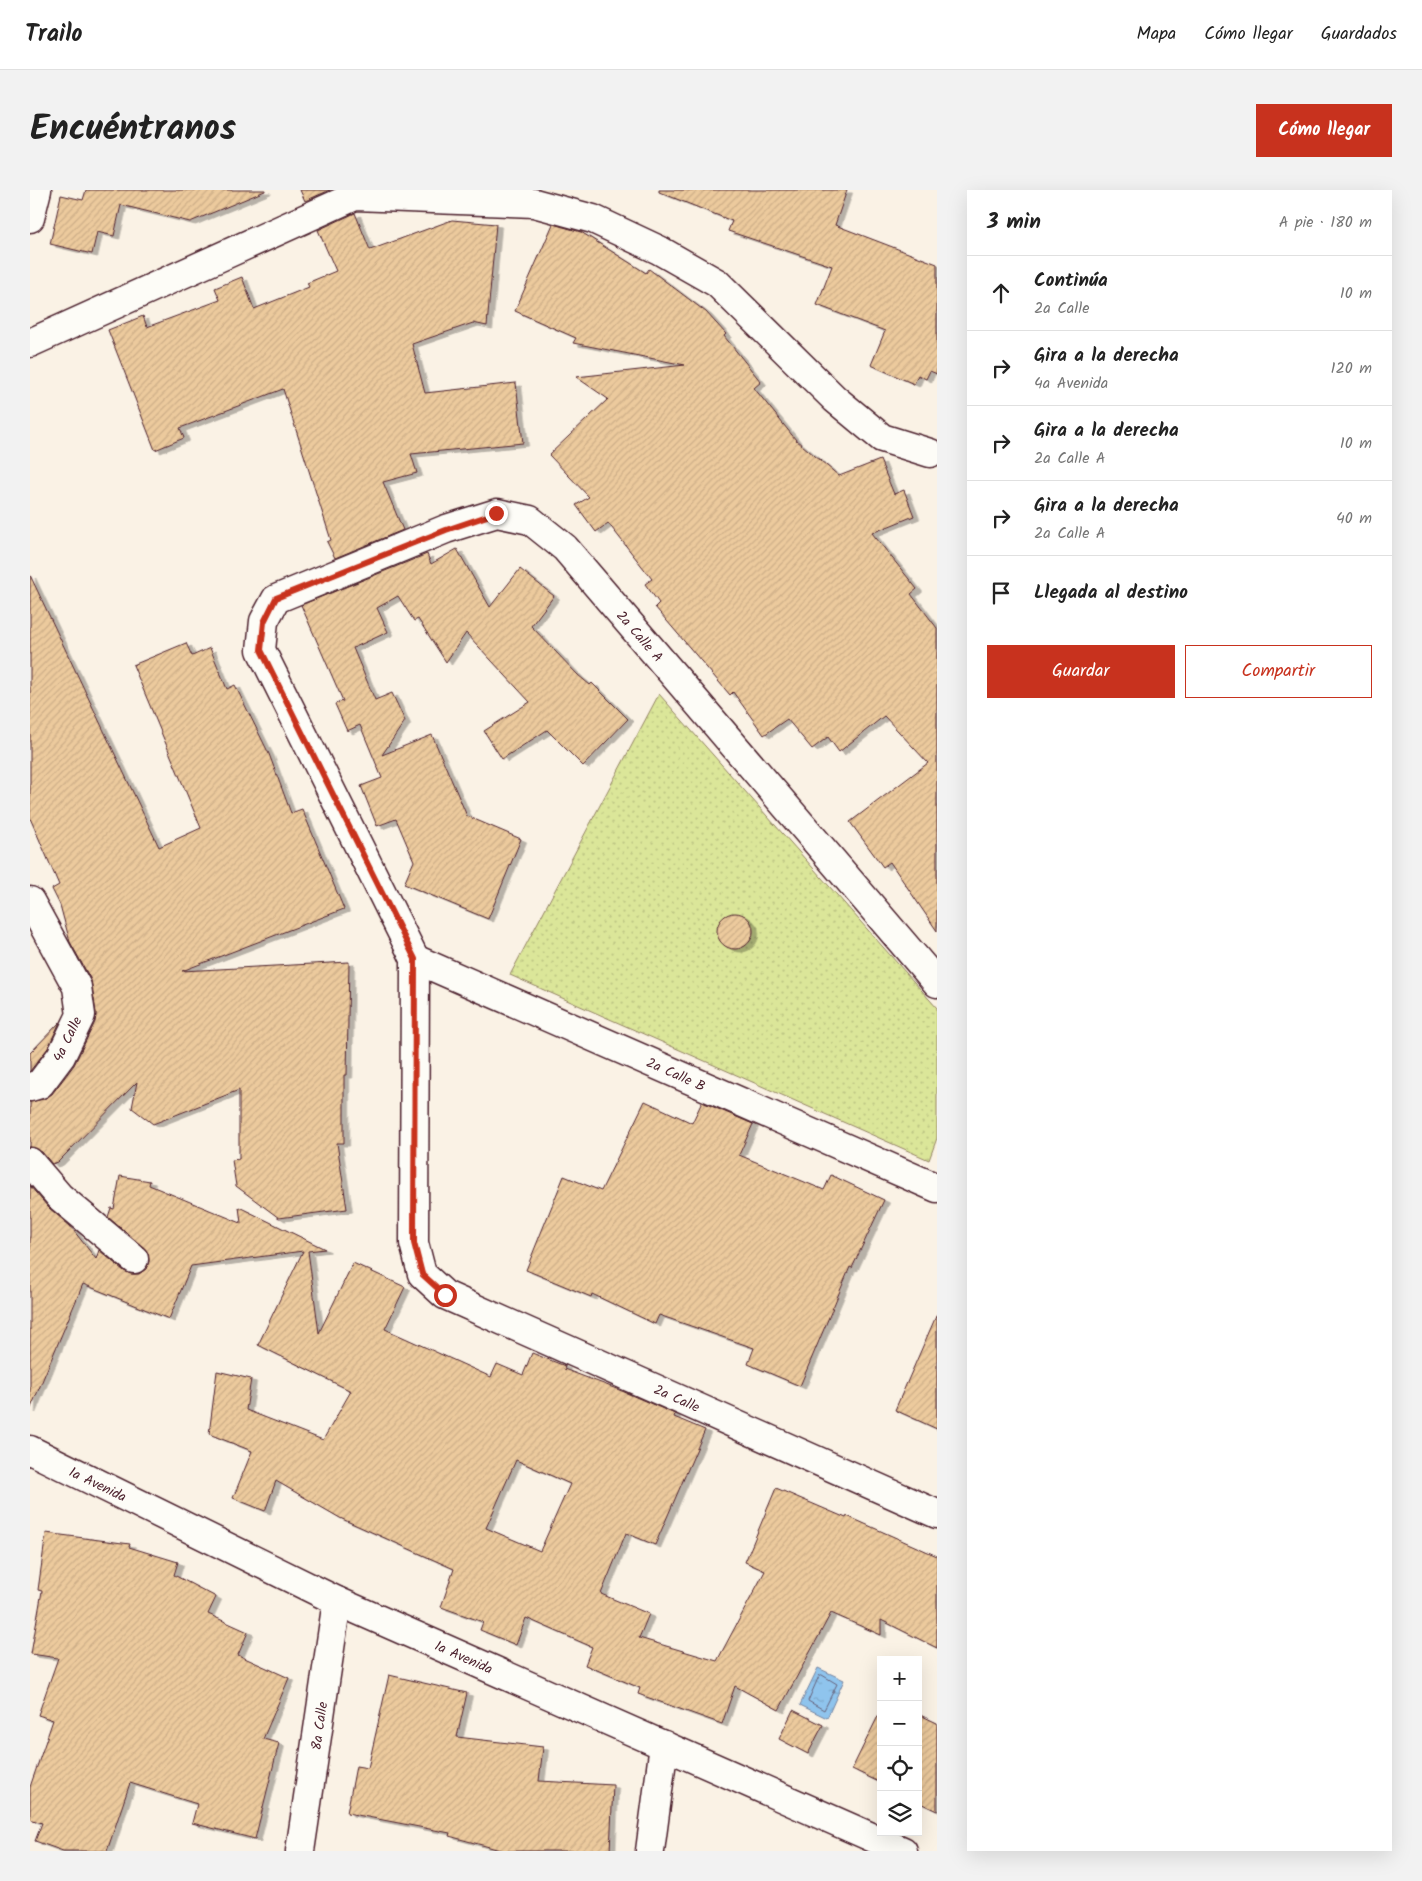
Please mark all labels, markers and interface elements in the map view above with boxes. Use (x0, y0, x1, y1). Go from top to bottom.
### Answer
text: Trailo (25, 15, 83, 54)
text: Mapa (1137, 20, 1176, 49)
text: Cómo llegar (1204, 20, 1293, 49)
text: Guardados (1321, 20, 1397, 49)
text: Encuéntranos (30, 102, 236, 158)
button: Cómo llegar (1256, 104, 1392, 157)
text: 3 min (987, 206, 1041, 239)
text: A pie · 180 m (1279, 210, 1372, 235)
text: Continúa (1034, 266, 1108, 296)
icon: ahead (987, 279, 1015, 307)
text: 10 m (1340, 281, 1372, 306)
text: 2a Calle (1034, 296, 1089, 321)
text: Gira a la derecha (1034, 341, 1179, 371)
icon: right (987, 354, 1015, 382)
text: 120 m (1331, 356, 1372, 381)
text: 4a Avenida (1034, 371, 1108, 396)
text: Gira a la derecha (1034, 416, 1179, 446)
icon: right (987, 429, 1015, 457)
text: 10 m (1340, 431, 1372, 456)
text: 2a Calle A (1034, 446, 1106, 471)
text: Gira a la derecha (1034, 491, 1179, 521)
route end (485, 502, 508, 525)
icon: right (987, 504, 1015, 532)
text: 40 m (1336, 506, 1372, 531)
text: 2a Calle A (1034, 521, 1106, 546)
text: Llegada al destino (1034, 578, 1188, 608)
icon: arrive (987, 579, 1015, 607)
street label: 2a Calle A (610, 606, 668, 667)
button: Guardar (987, 645, 1175, 698)
button: Compartir (1185, 645, 1372, 698)
street label: 4a Calle (47, 1012, 89, 1066)
street label: 2a Calle B (642, 1052, 709, 1098)
route start (434, 1284, 457, 1307)
street label: 2a Calle (650, 1379, 704, 1419)
street label: 1a Avenida (65, 1461, 130, 1508)
street label: 1a Avenida (431, 1635, 496, 1681)
map controls (877, 1656, 922, 1836)
button: + (877, 1656, 922, 1701)
street label: 8a Calle (306, 1700, 334, 1752)
button: − (877, 1701, 922, 1746)
button: locate (877, 1746, 922, 1791)
button: layers (877, 1791, 922, 1836)

